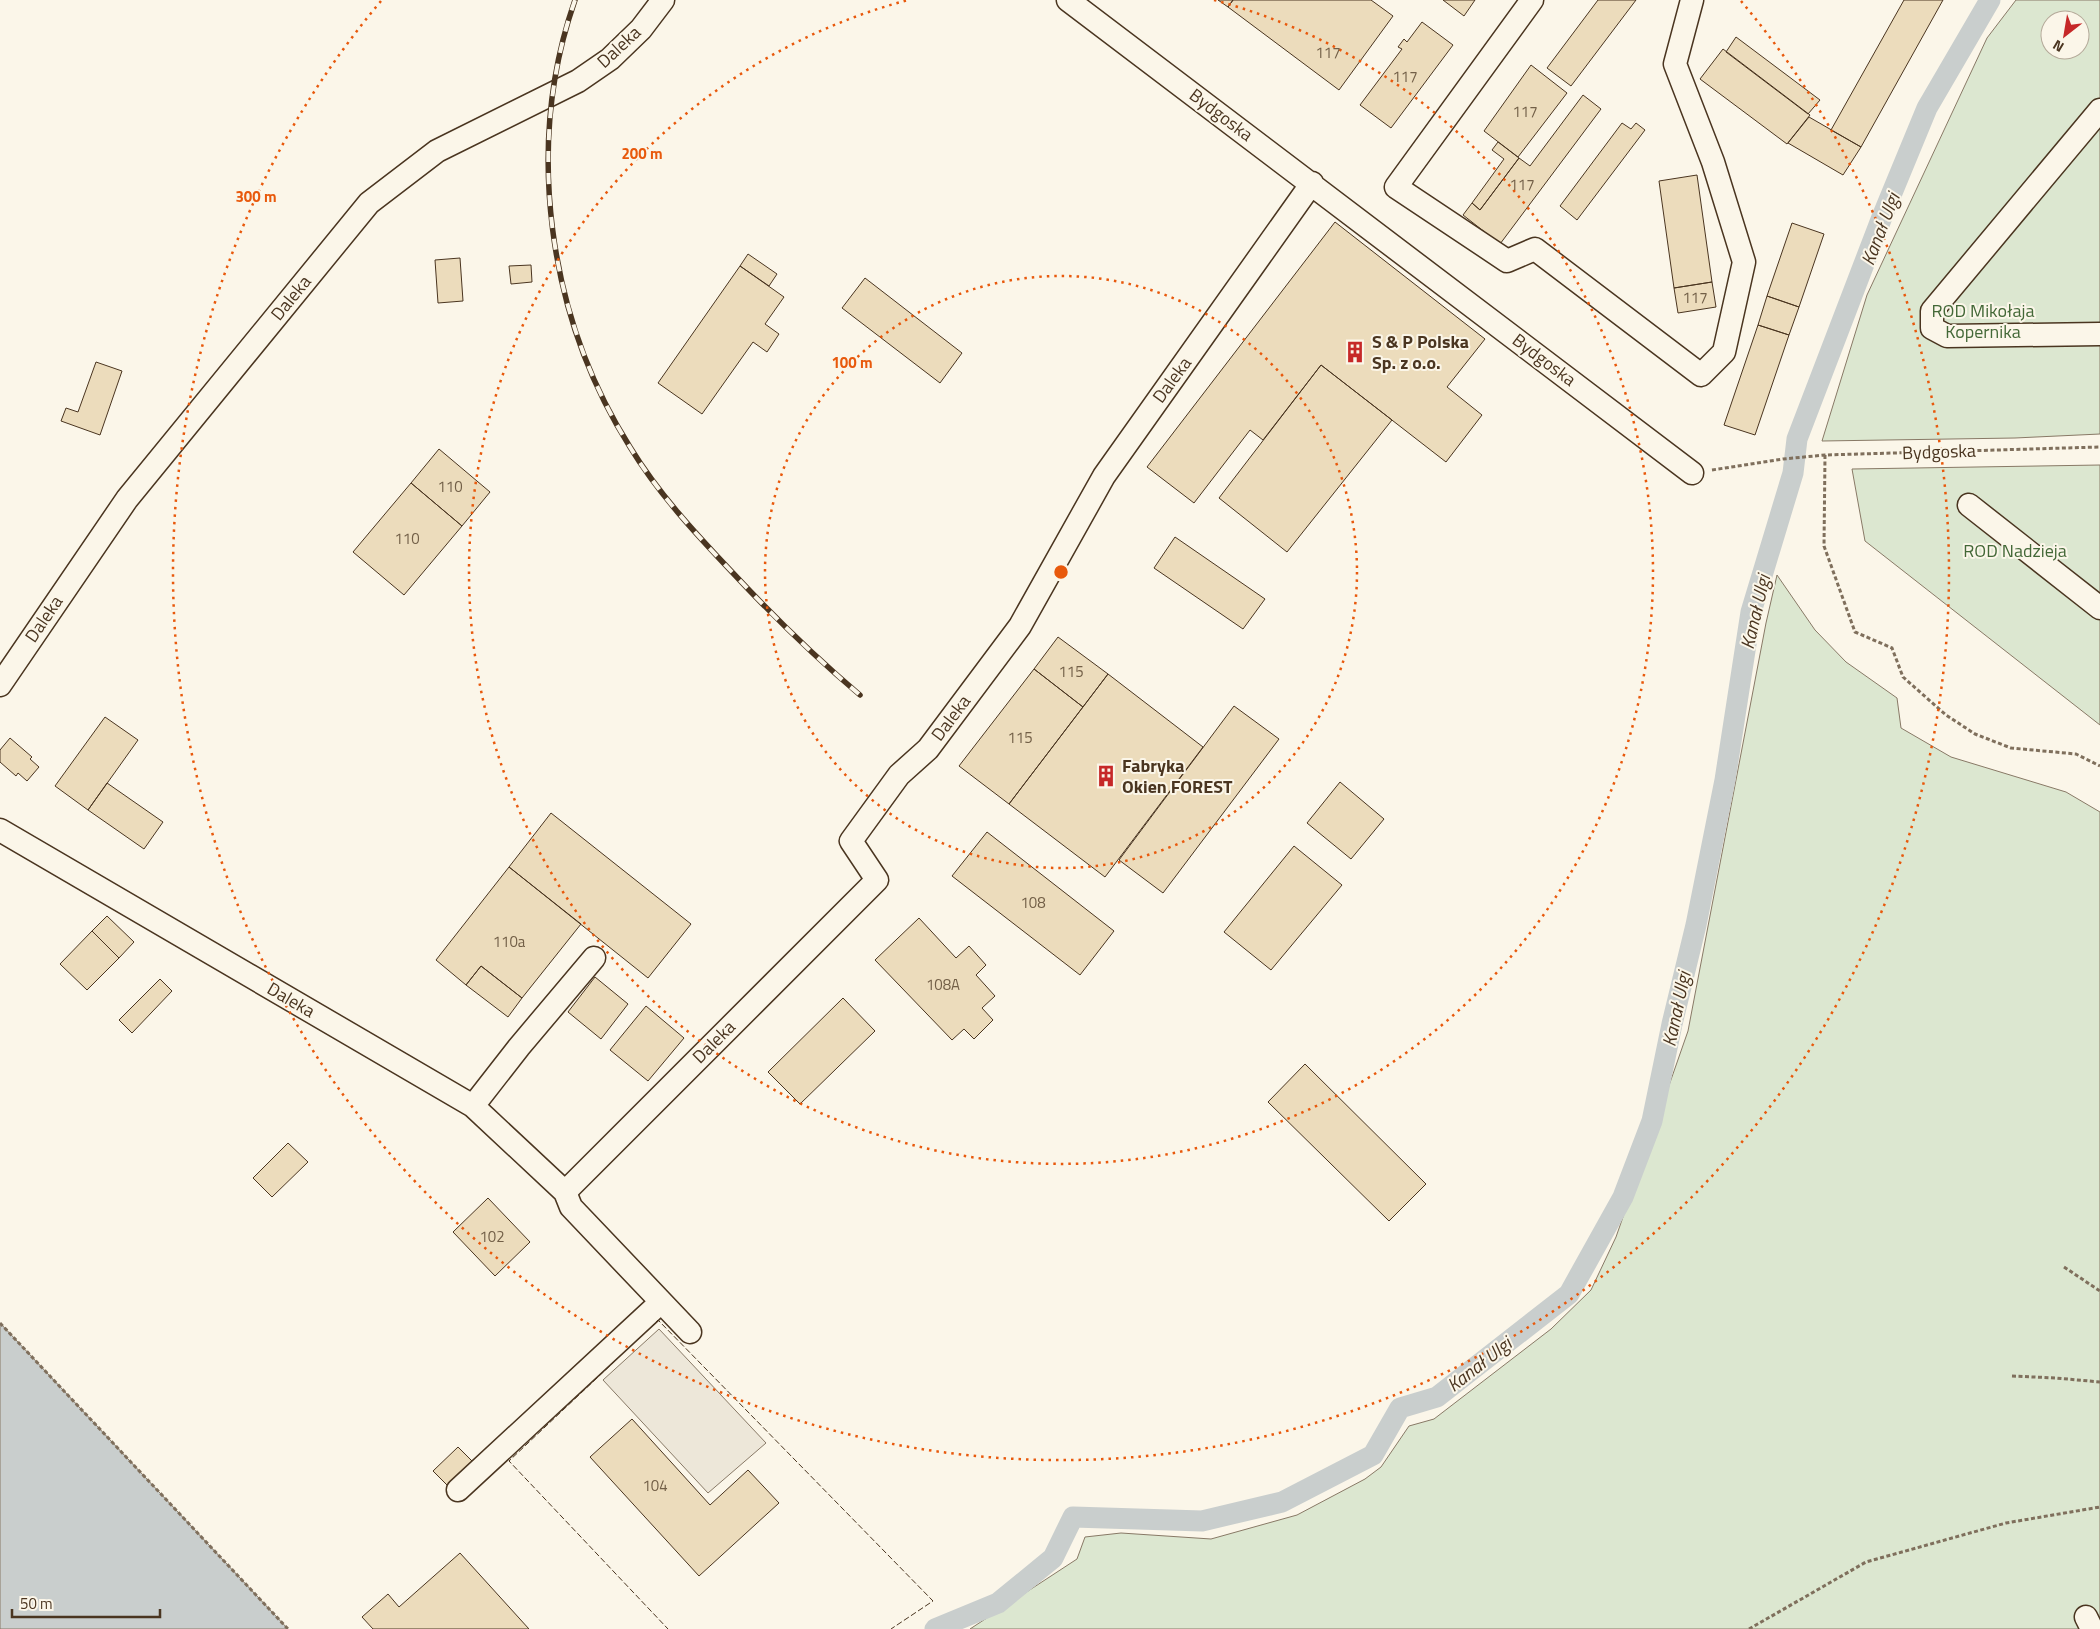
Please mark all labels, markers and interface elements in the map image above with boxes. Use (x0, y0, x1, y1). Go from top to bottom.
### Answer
north arrow (2040, 10, 2090, 60)
street label: Daleka (591, 19, 647, 74)
text: N (2048, 35, 2068, 58)
house number: 117 (1315, 41, 1341, 64)
house number: 117 (1392, 65, 1418, 88)
street label: Bydgoska (1184, 82, 1259, 148)
house number: 117 (1512, 100, 1538, 123)
text: 200 m (621, 142, 663, 165)
house number: 117 (1509, 173, 1535, 196)
text: 300 m (235, 185, 277, 208)
water label: Kanał Ulgi (1852, 186, 1907, 269)
street label: Daleka (264, 269, 317, 326)
house number: 117 (1682, 286, 1708, 309)
park label: ROD Mikołaja Kopernika (1931, 297, 2035, 345)
street label: Bydgoska (1507, 327, 1582, 393)
place label: S & P Polska Sp. z o.o. (1372, 328, 1469, 376)
building icon: S & P Polska Sp. z o.o. (1342, 339, 1368, 365)
text: 100 m (831, 351, 873, 374)
street label: Daleka (1146, 351, 1198, 408)
street label: Bydgoska (1902, 437, 1976, 466)
house number: 110 (437, 475, 463, 498)
house number: 110 (394, 527, 420, 550)
park label: ROD Nadzieja (1963, 537, 2067, 564)
centre of rings (1052, 563, 1070, 581)
water label: Kanał Ulgi (1732, 570, 1778, 652)
street label: Daleka (18, 590, 69, 648)
house number: 115 (1058, 660, 1084, 683)
street label: Daleka (924, 689, 977, 746)
house number: 115 (1007, 726, 1033, 749)
place label: Fabryka Okien FOREST (1122, 752, 1233, 800)
building icon: Fabryka Okien FOREST (1093, 763, 1119, 789)
house number: 108 (1020, 891, 1046, 914)
house number: 110a (493, 930, 526, 953)
water label: Kanał Ulgi (1653, 967, 1698, 1049)
house number: 108A (926, 973, 960, 996)
street label: Daleka (262, 975, 320, 1024)
street label: Daleka (686, 1014, 741, 1069)
house number: 102 (479, 1225, 505, 1248)
water label: Kanał Ulgi (1440, 1328, 1519, 1398)
house number: 104 (642, 1474, 668, 1497)
scale bar (12, 1586, 160, 1618)
text: 50 m (20, 1592, 53, 1615)

